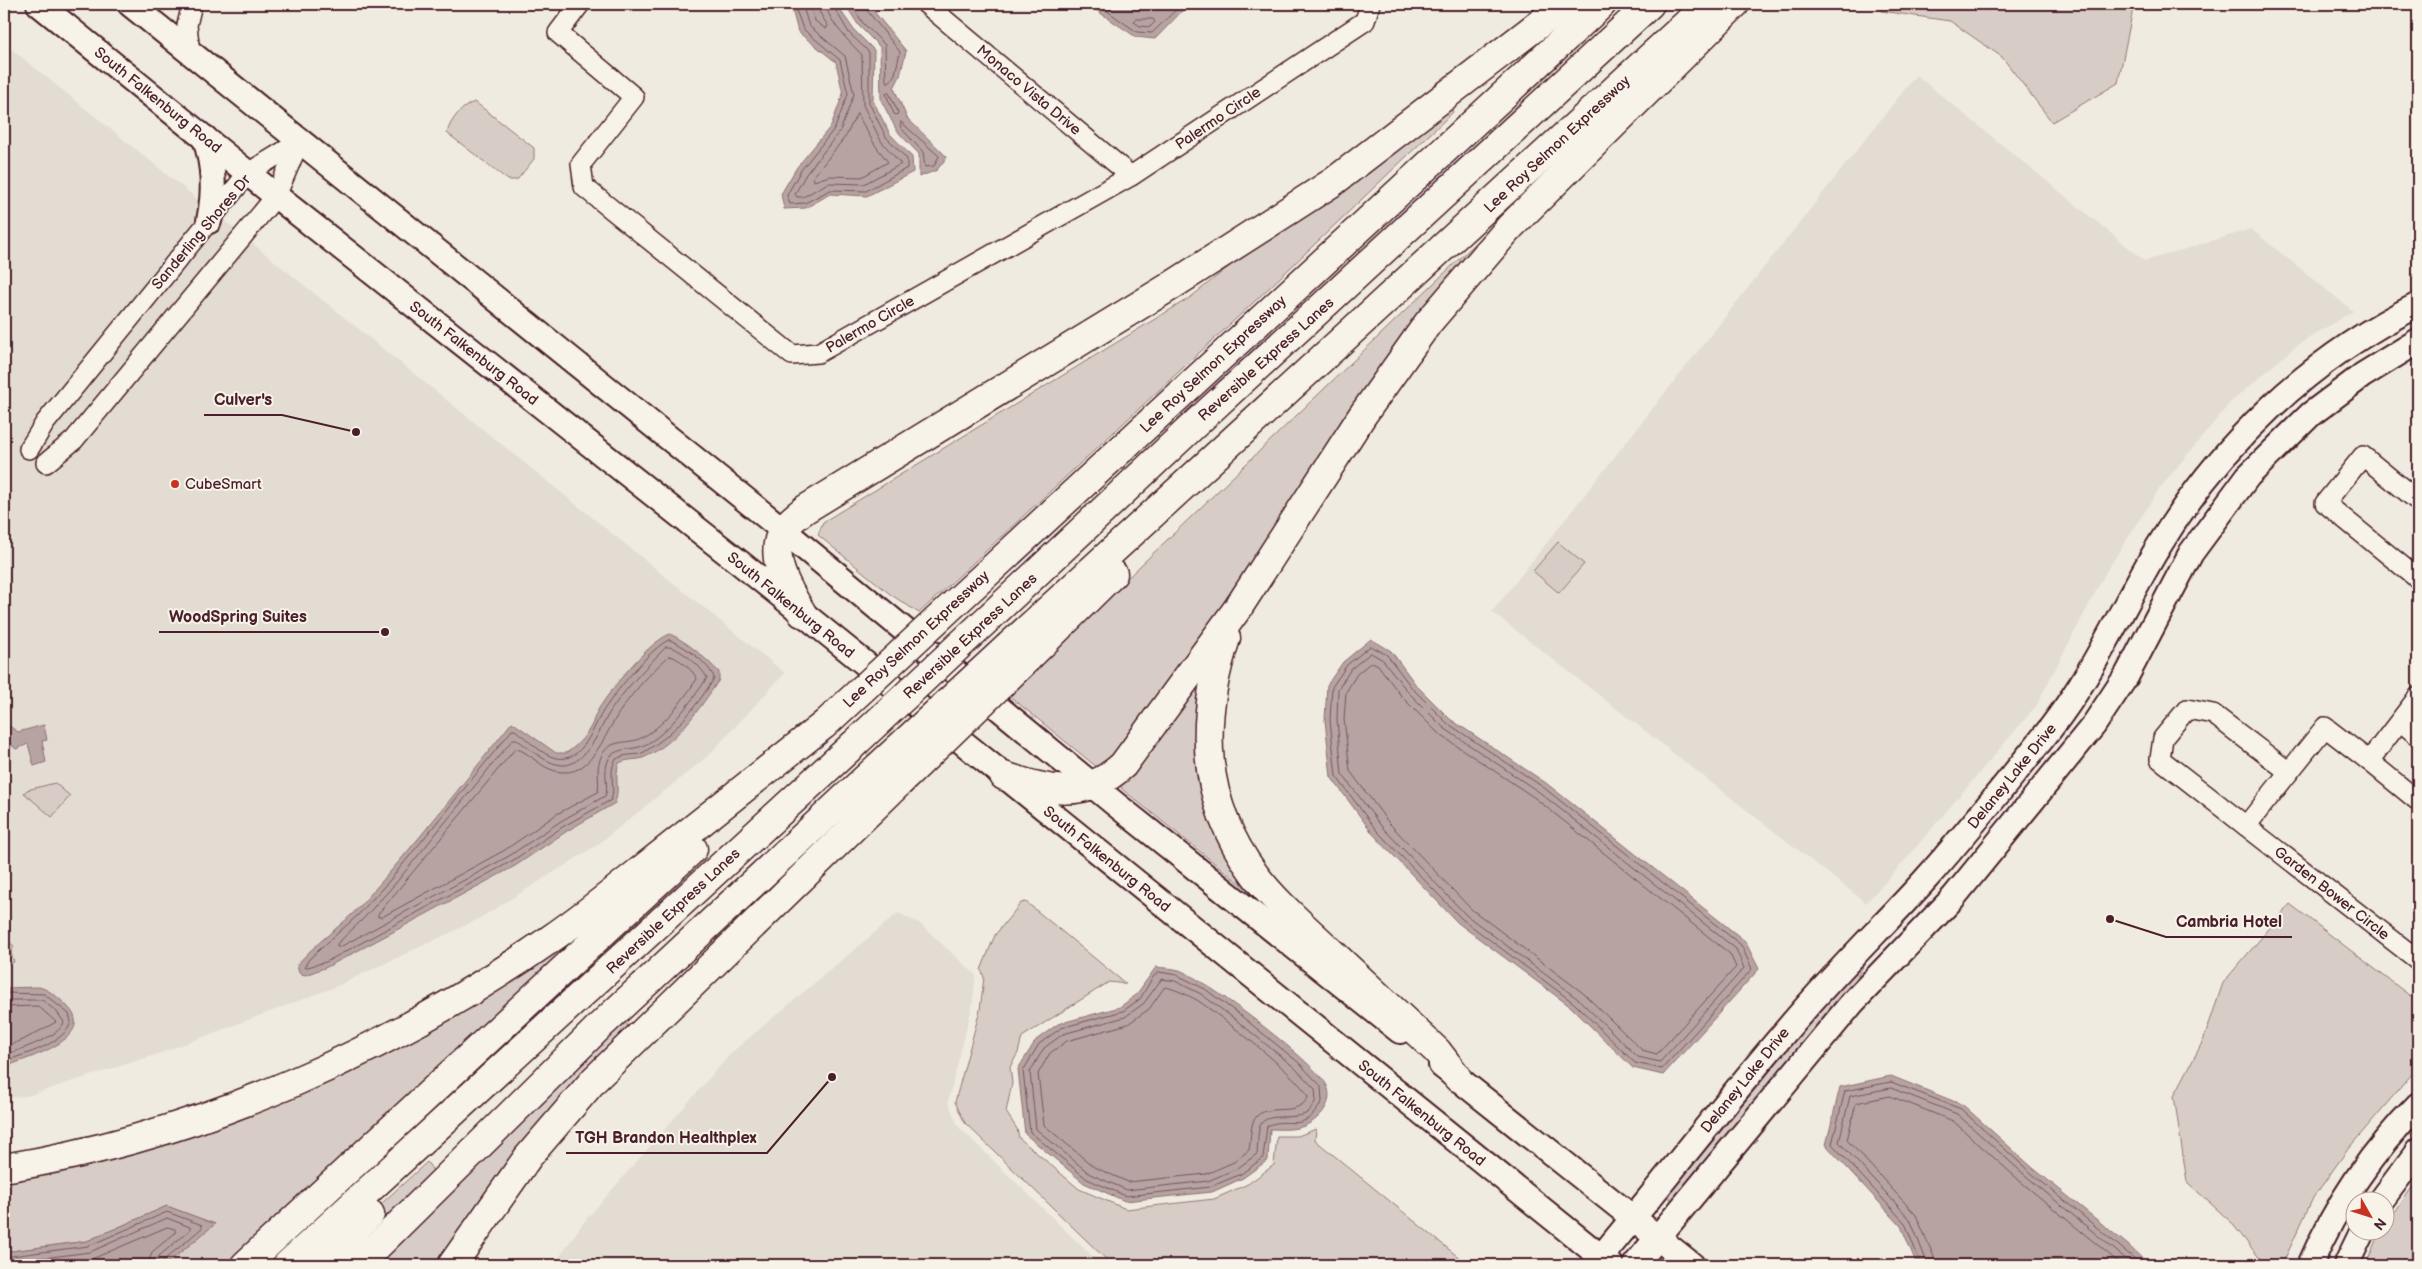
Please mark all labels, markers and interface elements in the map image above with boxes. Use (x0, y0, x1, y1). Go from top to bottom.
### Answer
street label: Monaco Vista Drive (973, 41, 1085, 140)
street label: South Falkenburg Road (90, 43, 225, 158)
street label: Lee Roy Selmon Expressway (1480, 71, 1635, 217)
street label: Palermo Circle (1172, 83, 1265, 154)
street label: Sanderling Shores Dr (148, 170, 255, 294)
street label: Palermo Circle (823, 291, 918, 357)
street label: Lee Roy Selmon Expressway (1136, 291, 1291, 437)
street label: Reversible Express Lanes (1194, 293, 1339, 425)
street label: South Falkenburg Road (405, 297, 542, 410)
callout: Culver's (204, 384, 282, 415)
text: Culver's (214, 391, 272, 410)
place label: CubeSmart (185, 475, 262, 494)
marker: CubeSmart (169, 478, 181, 490)
street label: South Falkenburg Road (723, 548, 858, 663)
street label: Lee Roy Selmon Expressway (839, 566, 994, 712)
street label: Reversible Express Lanes (899, 569, 1042, 703)
callout: WoodSpring Suites (159, 601, 317, 632)
text: WoodSpring Suites (169, 608, 307, 627)
street label: Delaney Lake Drive (1964, 720, 2061, 833)
street label: South Falkenburg Road (1039, 802, 1174, 917)
street label: Garden Bower Circle (2270, 842, 2393, 944)
street label: Reversible Express Lanes (602, 844, 745, 978)
callout: Cambria Hotel (2166, 906, 2292, 937)
text: Cambria Hotel (2176, 913, 2282, 932)
street label: Delaney Lake Drive (1697, 1024, 1794, 1137)
street label: South Falkenburg Road (1354, 1056, 1489, 1171)
callout: TGH Brandon Healthplex (566, 1122, 767, 1153)
text: TGH Brandon Healthplex (575, 1129, 757, 1148)
north arrow (2344, 1192, 2394, 1242)
text: N (2370, 1214, 2390, 1233)

